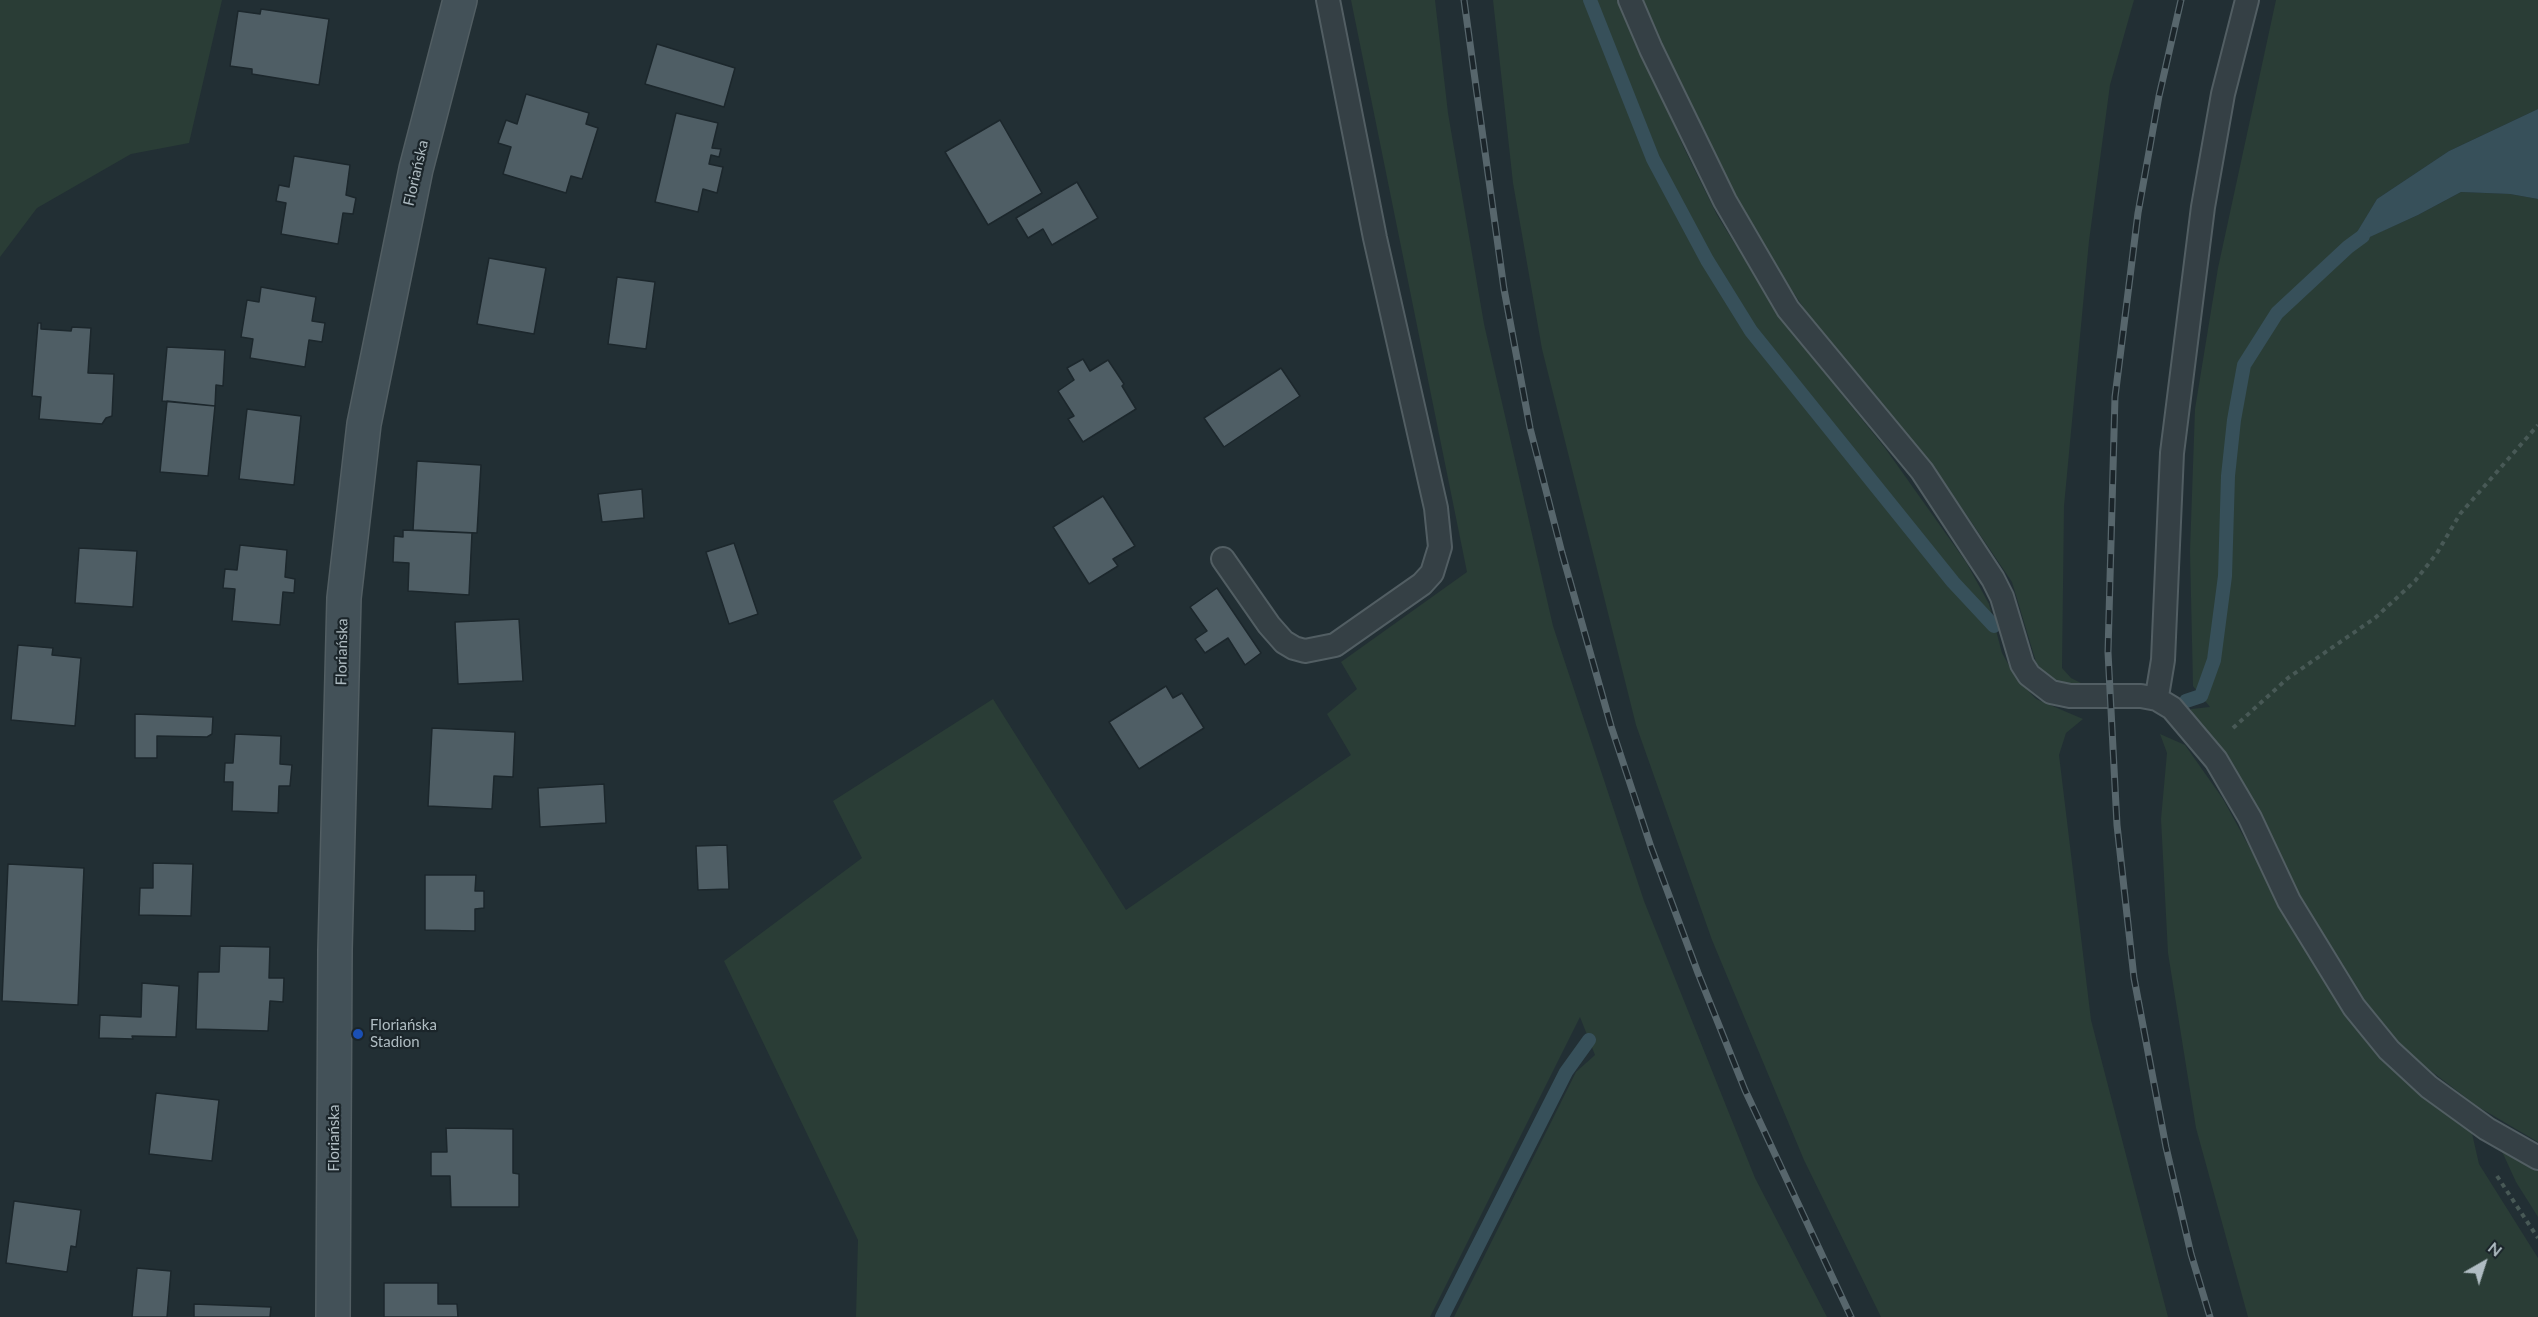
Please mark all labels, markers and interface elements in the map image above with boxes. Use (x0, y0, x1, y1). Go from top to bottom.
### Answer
street label: Floriańska (400, 138, 432, 208)
street label: Floriańska (332, 618, 352, 686)
place label: Floriańska Stadion (370, 1016, 437, 1051)
marker: Floriańska Stadion (351, 1027, 365, 1041)
street label: Floriańska (325, 1105, 343, 1171)
north arrow (2454, 1233, 2514, 1293)
text: N (2485, 1237, 2506, 1260)

